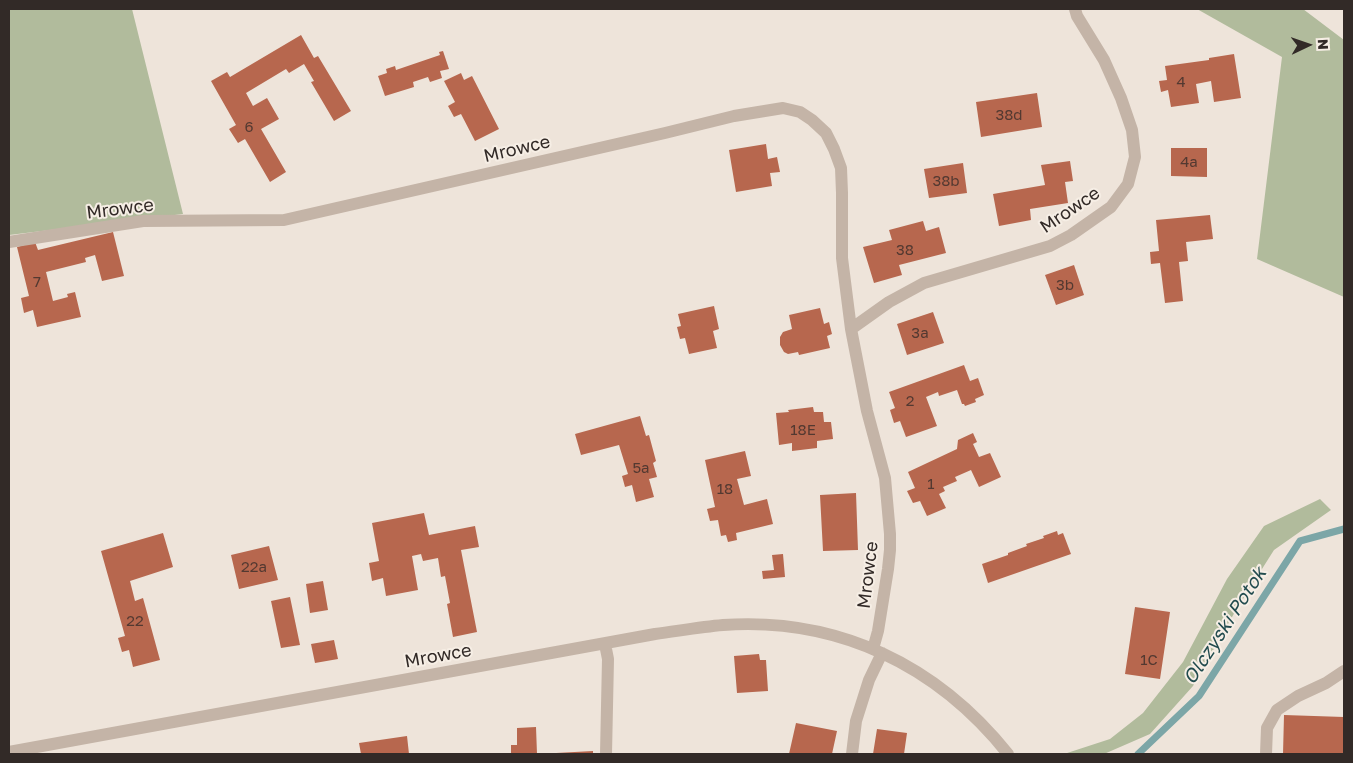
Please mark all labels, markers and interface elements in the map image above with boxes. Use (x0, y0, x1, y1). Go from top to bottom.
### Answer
north arrow (1283, 20, 1333, 70)
text: N (1315, 38, 1332, 50)
house number: 4 (1176, 73, 1186, 91)
house number: 38d (995, 106, 1023, 124)
house number: 6 (244, 118, 254, 136)
street label: Mrowce (482, 131, 552, 167)
house number: 4a (1180, 153, 1198, 171)
house number: 38b (932, 172, 960, 190)
street label: Mrowce (1036, 182, 1104, 238)
street label: Mrowce (85, 194, 155, 224)
house number: 38 (896, 241, 914, 259)
house number: 7 (33, 273, 41, 291)
house number: 3b (1056, 276, 1074, 294)
house number: 3a (911, 324, 929, 342)
house number: 2 (906, 392, 914, 410)
house number: 18E (790, 421, 816, 439)
house number: 5a (632, 459, 650, 477)
house number: 1 (927, 475, 935, 493)
house number: 18 (717, 480, 733, 498)
street label: Mrowce (853, 540, 883, 610)
house number: 22a (241, 558, 267, 576)
water label: Olczyski Potok (1179, 563, 1271, 689)
house number: 22 (126, 612, 144, 630)
street label: Mrowce (403, 639, 473, 673)
house number: 1C (1140, 651, 1158, 669)

